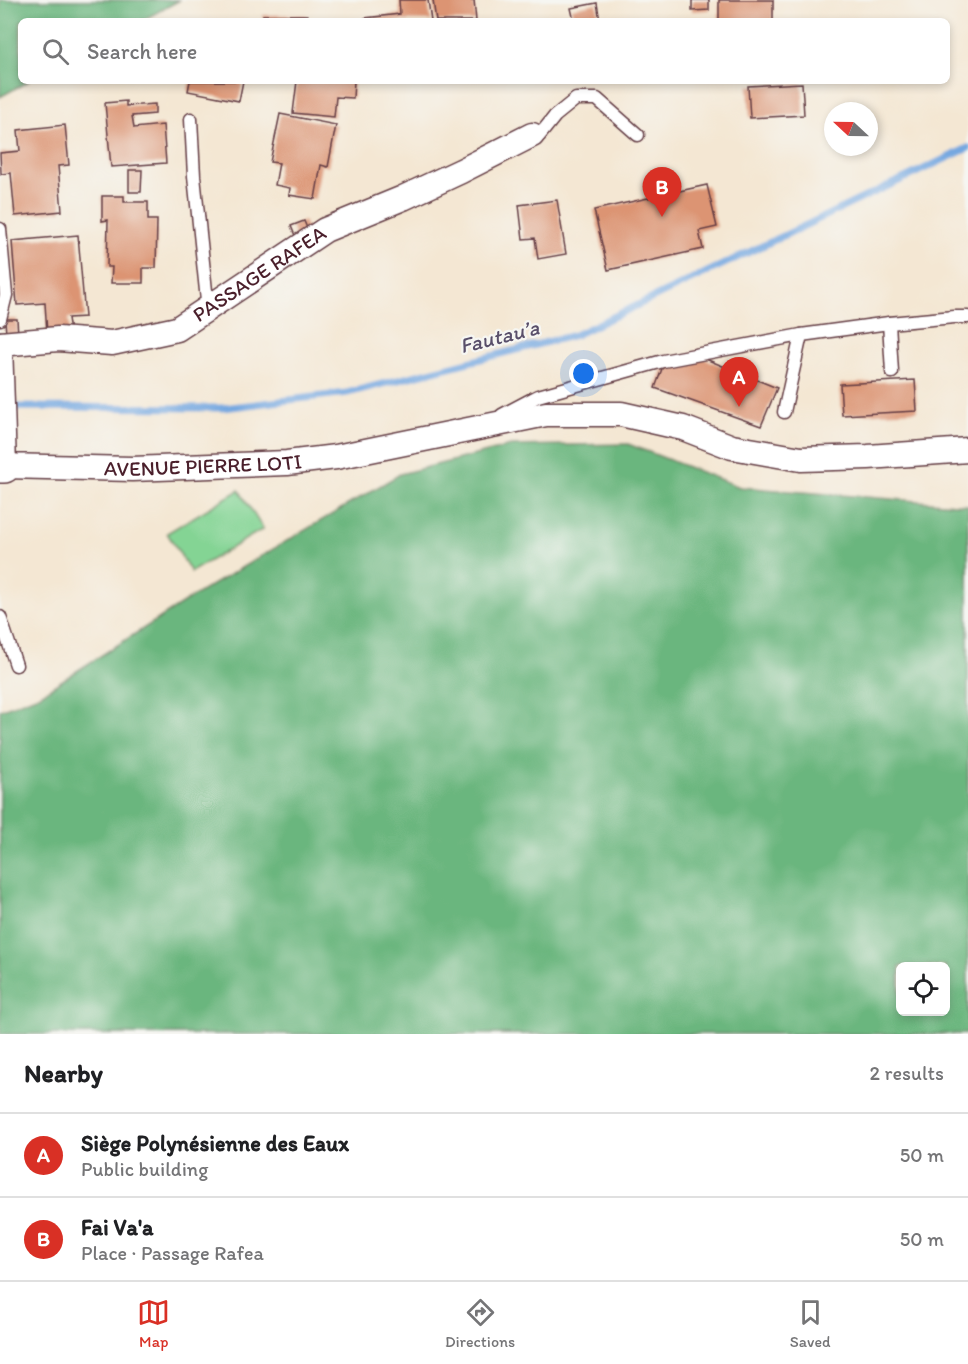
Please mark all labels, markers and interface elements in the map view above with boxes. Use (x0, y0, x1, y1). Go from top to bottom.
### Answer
search box (18, 18, 950, 84)
icon: search (39, 35, 72, 68)
text: Search here (87, 38, 197, 65)
north arrow (824, 102, 878, 156)
pin: B (642, 168, 682, 217)
street label: PASSAGE RAFEA (188, 220, 331, 327)
water label: Fautau’a (457, 313, 543, 359)
pin: A (720, 358, 758, 407)
your location (569, 359, 598, 388)
street label: AVENUE PIERRE LOTI (104, 448, 303, 481)
map controls (896, 962, 950, 1016)
button: locate (896, 962, 950, 1016)
text: Nearby (24, 1057, 103, 1089)
text: 2 results (870, 1061, 944, 1085)
text: Siège Polynésienne des Eaux (81, 1130, 349, 1157)
text: A (37, 1143, 50, 1167)
text: 50 m (900, 1143, 944, 1167)
text: Public building (81, 1157, 208, 1181)
text: Fai Va'a (81, 1214, 154, 1241)
text: B (37, 1227, 50, 1251)
text: 50 m (900, 1227, 944, 1251)
text: Place · Passage Rafea (81, 1241, 264, 1265)
tab: Map (137, 1296, 170, 1351)
tab: Directions (445, 1296, 515, 1351)
tab: Saved (790, 1296, 831, 1351)

